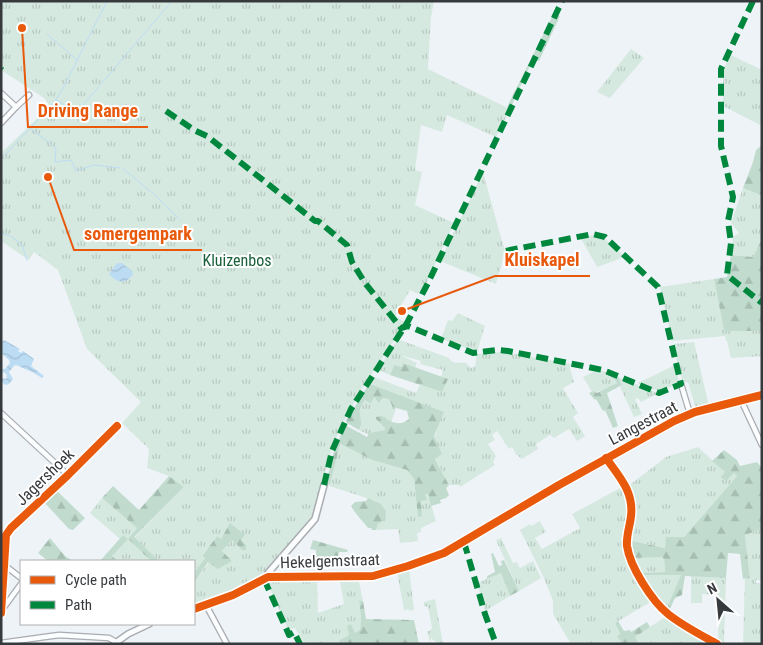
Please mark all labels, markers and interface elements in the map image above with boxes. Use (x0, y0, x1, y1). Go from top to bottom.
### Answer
callout: Driving Range (28, 94, 148, 127)
text: Driving Range (38, 100, 139, 121)
callout: somergempark (74, 217, 202, 250)
text: somergempark (84, 223, 192, 244)
callout: Kluiskapel (495, 243, 590, 276)
text: Kluiskapel (504, 249, 580, 270)
park label: Kluizenbos (202, 251, 272, 270)
street label: Langestraat (605, 397, 681, 449)
street label: Jagershoek (12, 444, 79, 509)
street label: Hekelgemstraat (280, 550, 380, 572)
legend (20, 560, 195, 625)
text: Cycle path (65, 571, 127, 589)
north arrow (693, 575, 743, 625)
text: N (705, 579, 720, 597)
text: Path (65, 596, 92, 614)

